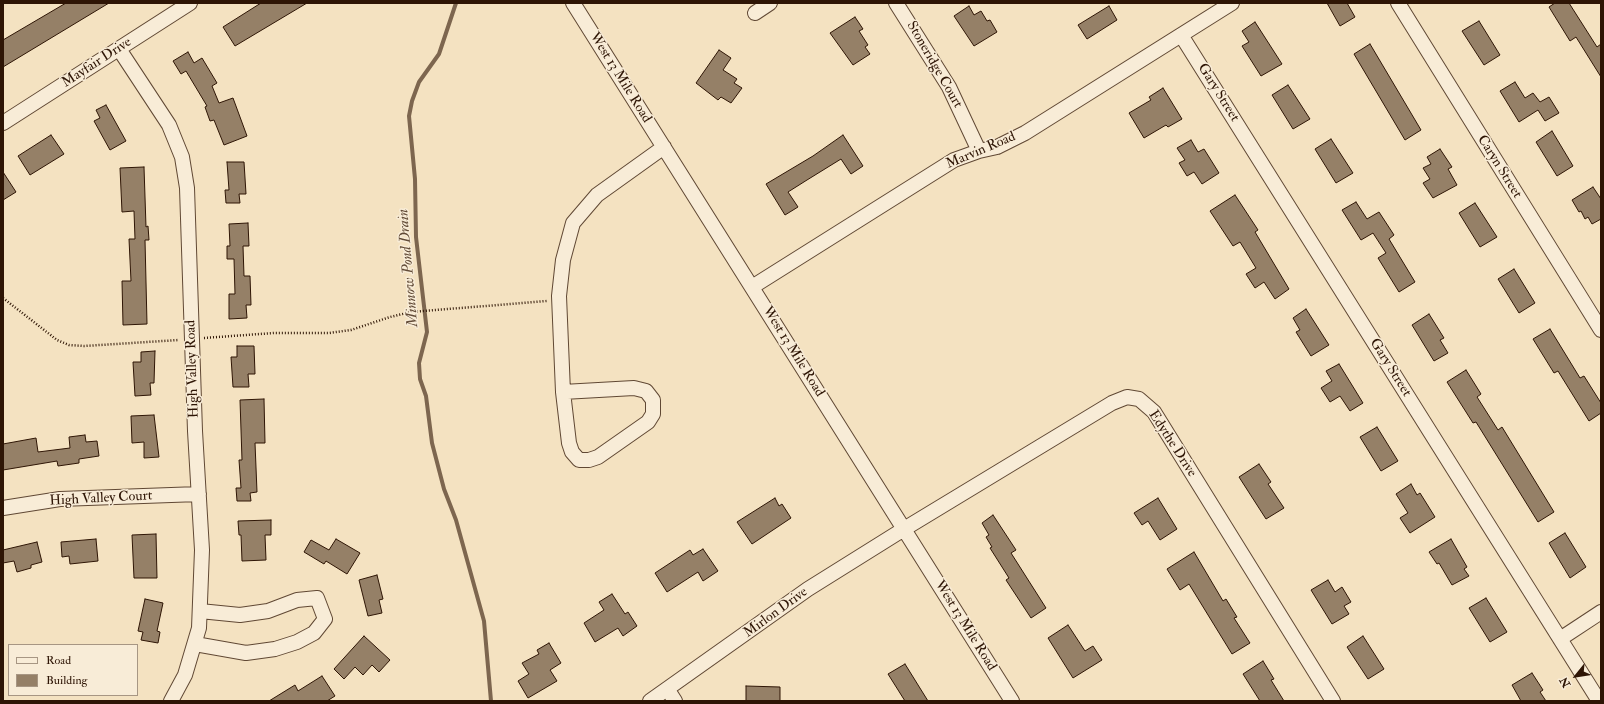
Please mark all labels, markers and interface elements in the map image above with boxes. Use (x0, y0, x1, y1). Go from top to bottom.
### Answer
street label: Stoneridge Court (902, 19, 966, 111)
street label: West 13 Mile Road (586, 30, 654, 126)
street label: Mayfair Drive (59, 34, 135, 92)
street label: Gary Street (1193, 61, 1243, 125)
street label: Marvin Road (944, 129, 1018, 173)
street label: Caryn Street (1473, 132, 1525, 202)
water label: Minnow Pond Drain (395, 208, 423, 328)
street label: West 13 Mile Road (759, 304, 827, 400)
street label: High Valley Road (183, 320, 203, 418)
street label: Gary Street (1365, 336, 1415, 400)
street label: Edythe Drive (1144, 408, 1200, 480)
street label: High Valley Court (49, 488, 153, 510)
street label: West 13 Mile Road (931, 578, 999, 674)
street label: Mirlon Drive (741, 584, 811, 642)
legend (8, 644, 138, 696)
text: Road (46, 653, 71, 668)
north arrow (1556, 656, 1596, 696)
text: Building (46, 673, 87, 688)
text: N (1557, 675, 1573, 690)

